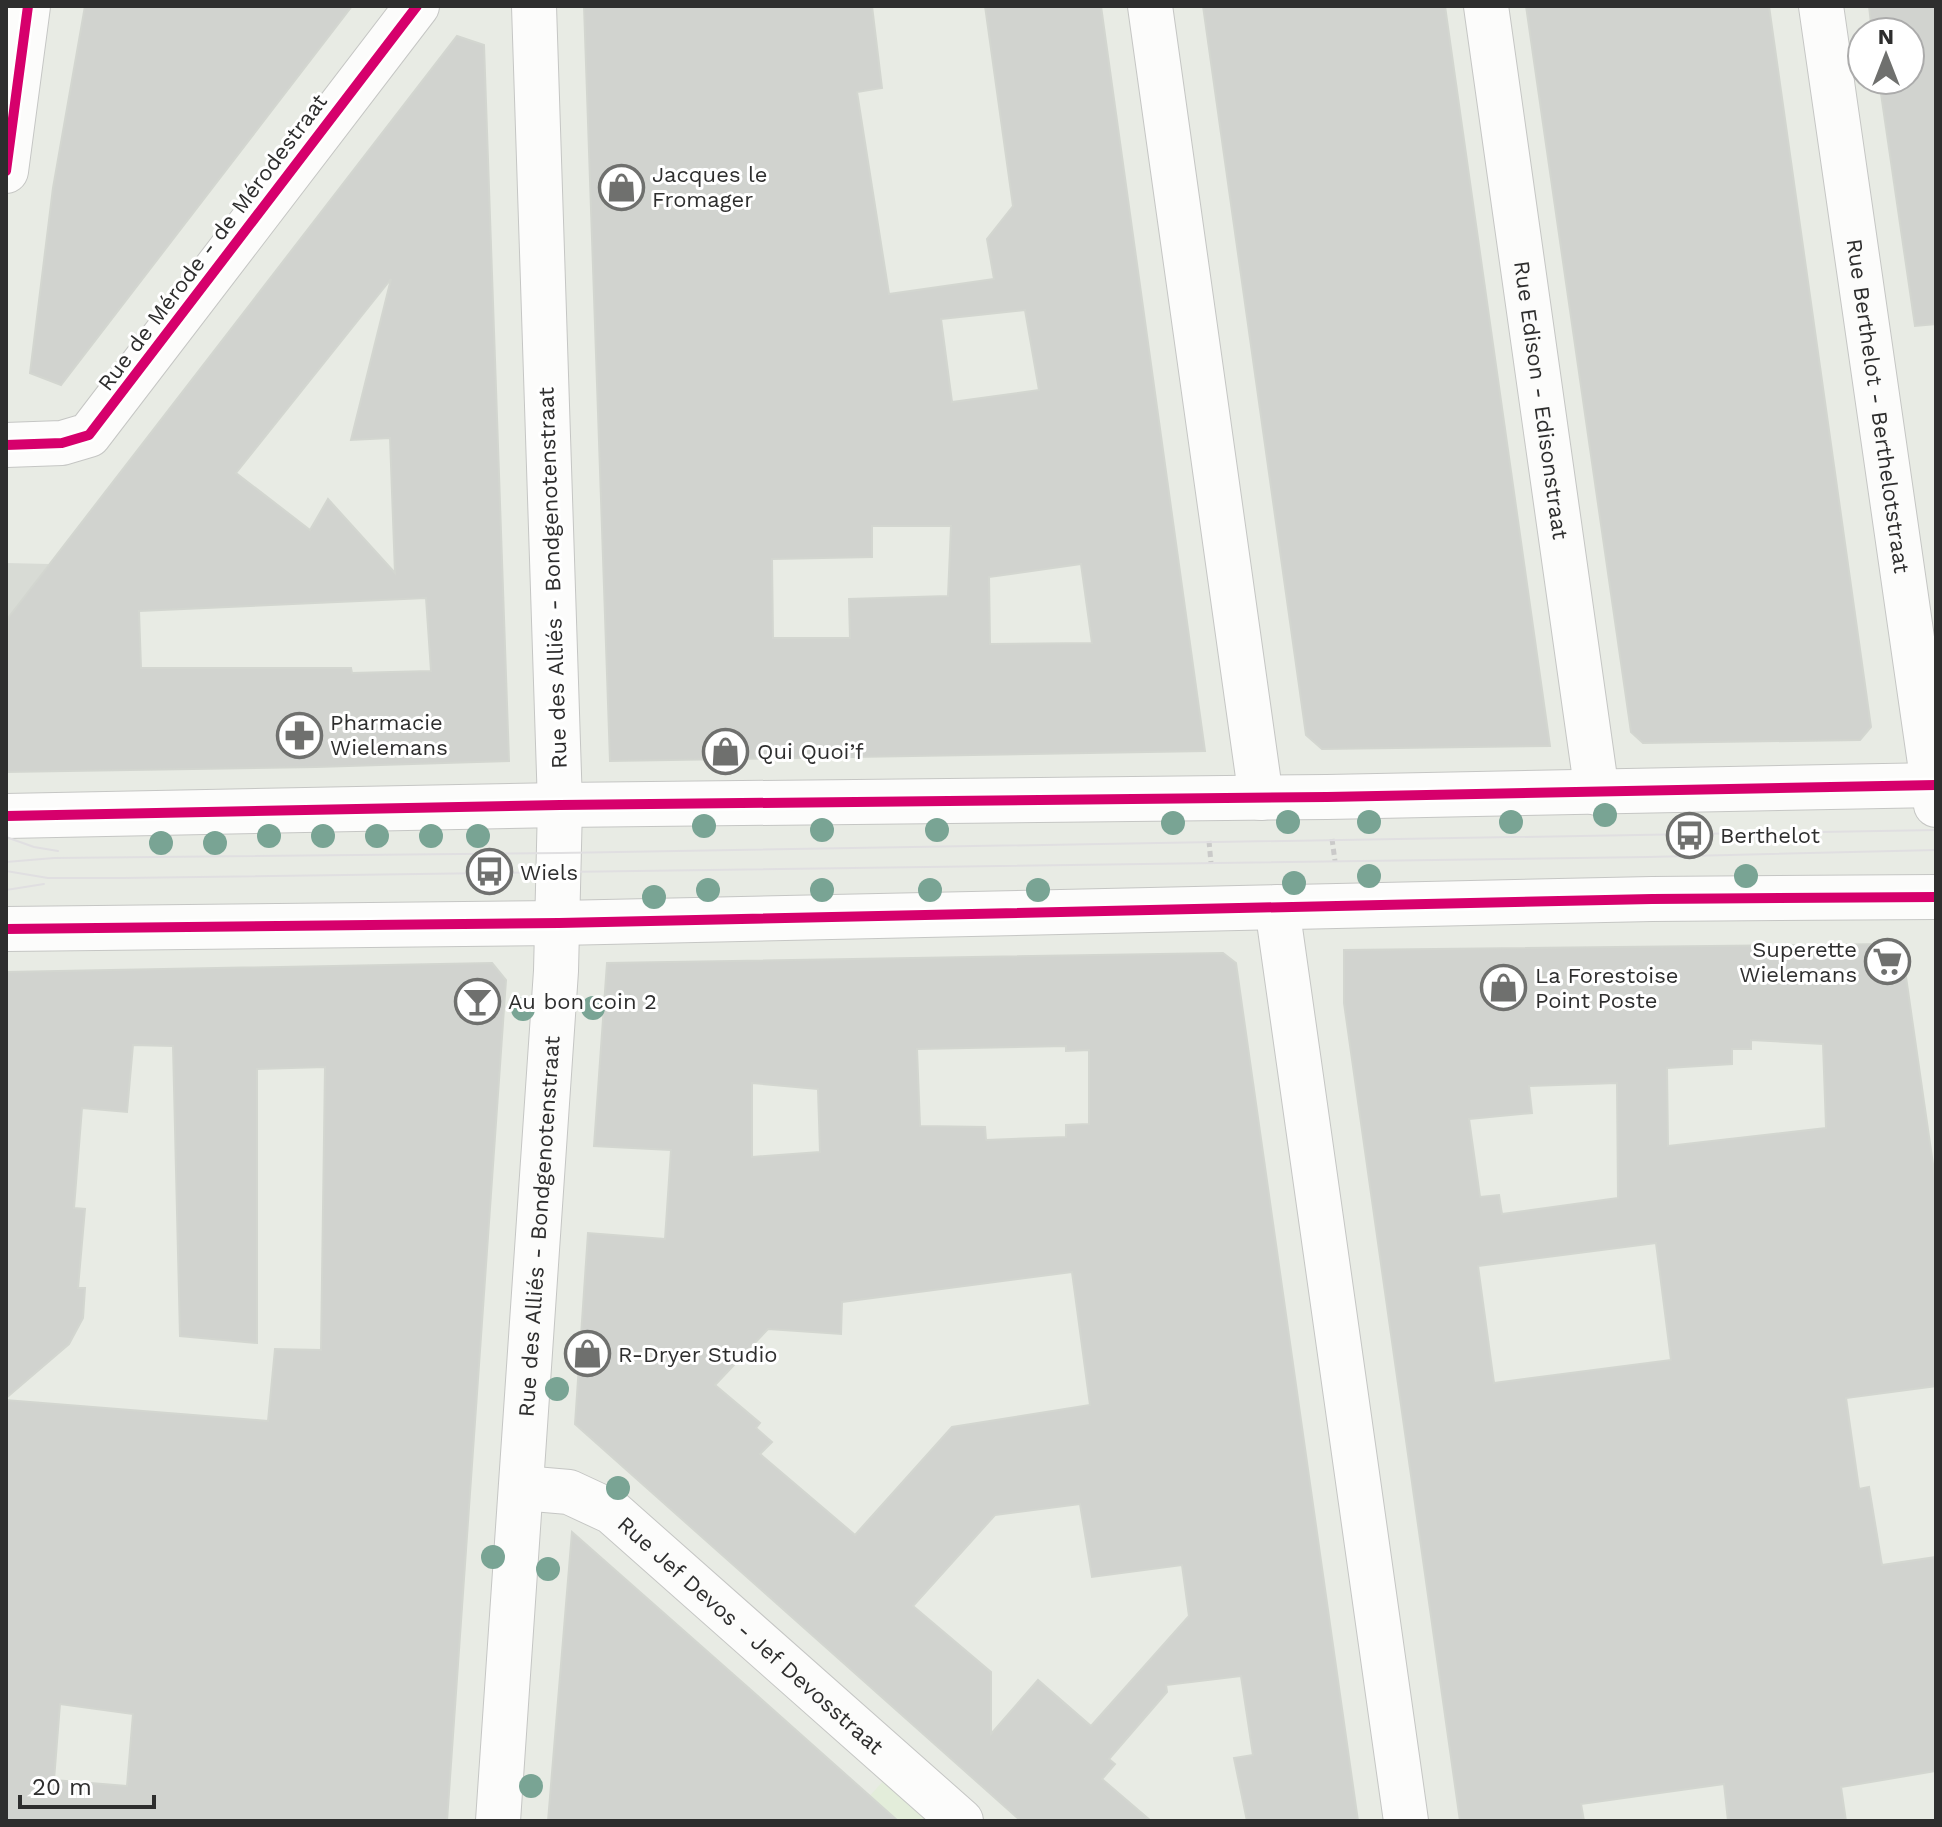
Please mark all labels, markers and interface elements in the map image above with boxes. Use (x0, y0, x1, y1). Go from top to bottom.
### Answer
north arrow (1846, 16, 1926, 96)
text: N (1878, 24, 1894, 49)
street label: Rue de Mérode - de Mérodestraat (93, 89, 332, 395)
place label: Jacques le Fromager (652, 162, 767, 212)
shop icon: Jacques le Fromager (597, 163, 645, 211)
street label: Rue Berthelot - Berthelotstraat (1842, 237, 1914, 575)
street label: Rue Edison - Edisonstraat (1509, 259, 1573, 541)
street label: Rue des Alliés - Bondgenotenstraat (533, 387, 572, 769)
place label: Pharmacie Wielemans (330, 710, 448, 760)
pharmacy icon: Pharmacie Wielemans (275, 711, 323, 759)
shop icon: Qui Quoi’f (702, 727, 750, 775)
place label: Qui Quoi’f (757, 739, 864, 764)
bus stop icon: Berthelot (1665, 811, 1713, 859)
place label: Berthelot (1720, 823, 1820, 848)
bus stop icon: Wiels (465, 848, 513, 896)
place label: Wiels (520, 860, 578, 885)
place label: Superette Wielemans (1739, 937, 1857, 987)
supermarket icon: Superette Wielemans (1864, 938, 1912, 986)
place label: La Forestoise Point Poste (1535, 963, 1679, 1013)
shop icon: La Forestoise Point Poste (1480, 964, 1528, 1012)
bar icon: Au bon coin 2 (453, 977, 501, 1025)
place label: Au bon coin 2 (508, 989, 657, 1014)
street label: Rue des Alliés - Bondgenotenstraat (514, 1035, 565, 1418)
shop icon: R-Dryer Studio (563, 1330, 611, 1378)
place label: R-Dryer Studio (618, 1342, 778, 1367)
street label: Rue Jef Devos - Jef Devosstraat (613, 1511, 888, 1759)
scale bar (20, 1759, 154, 1809)
text: 20 m (32, 1773, 92, 1801)

